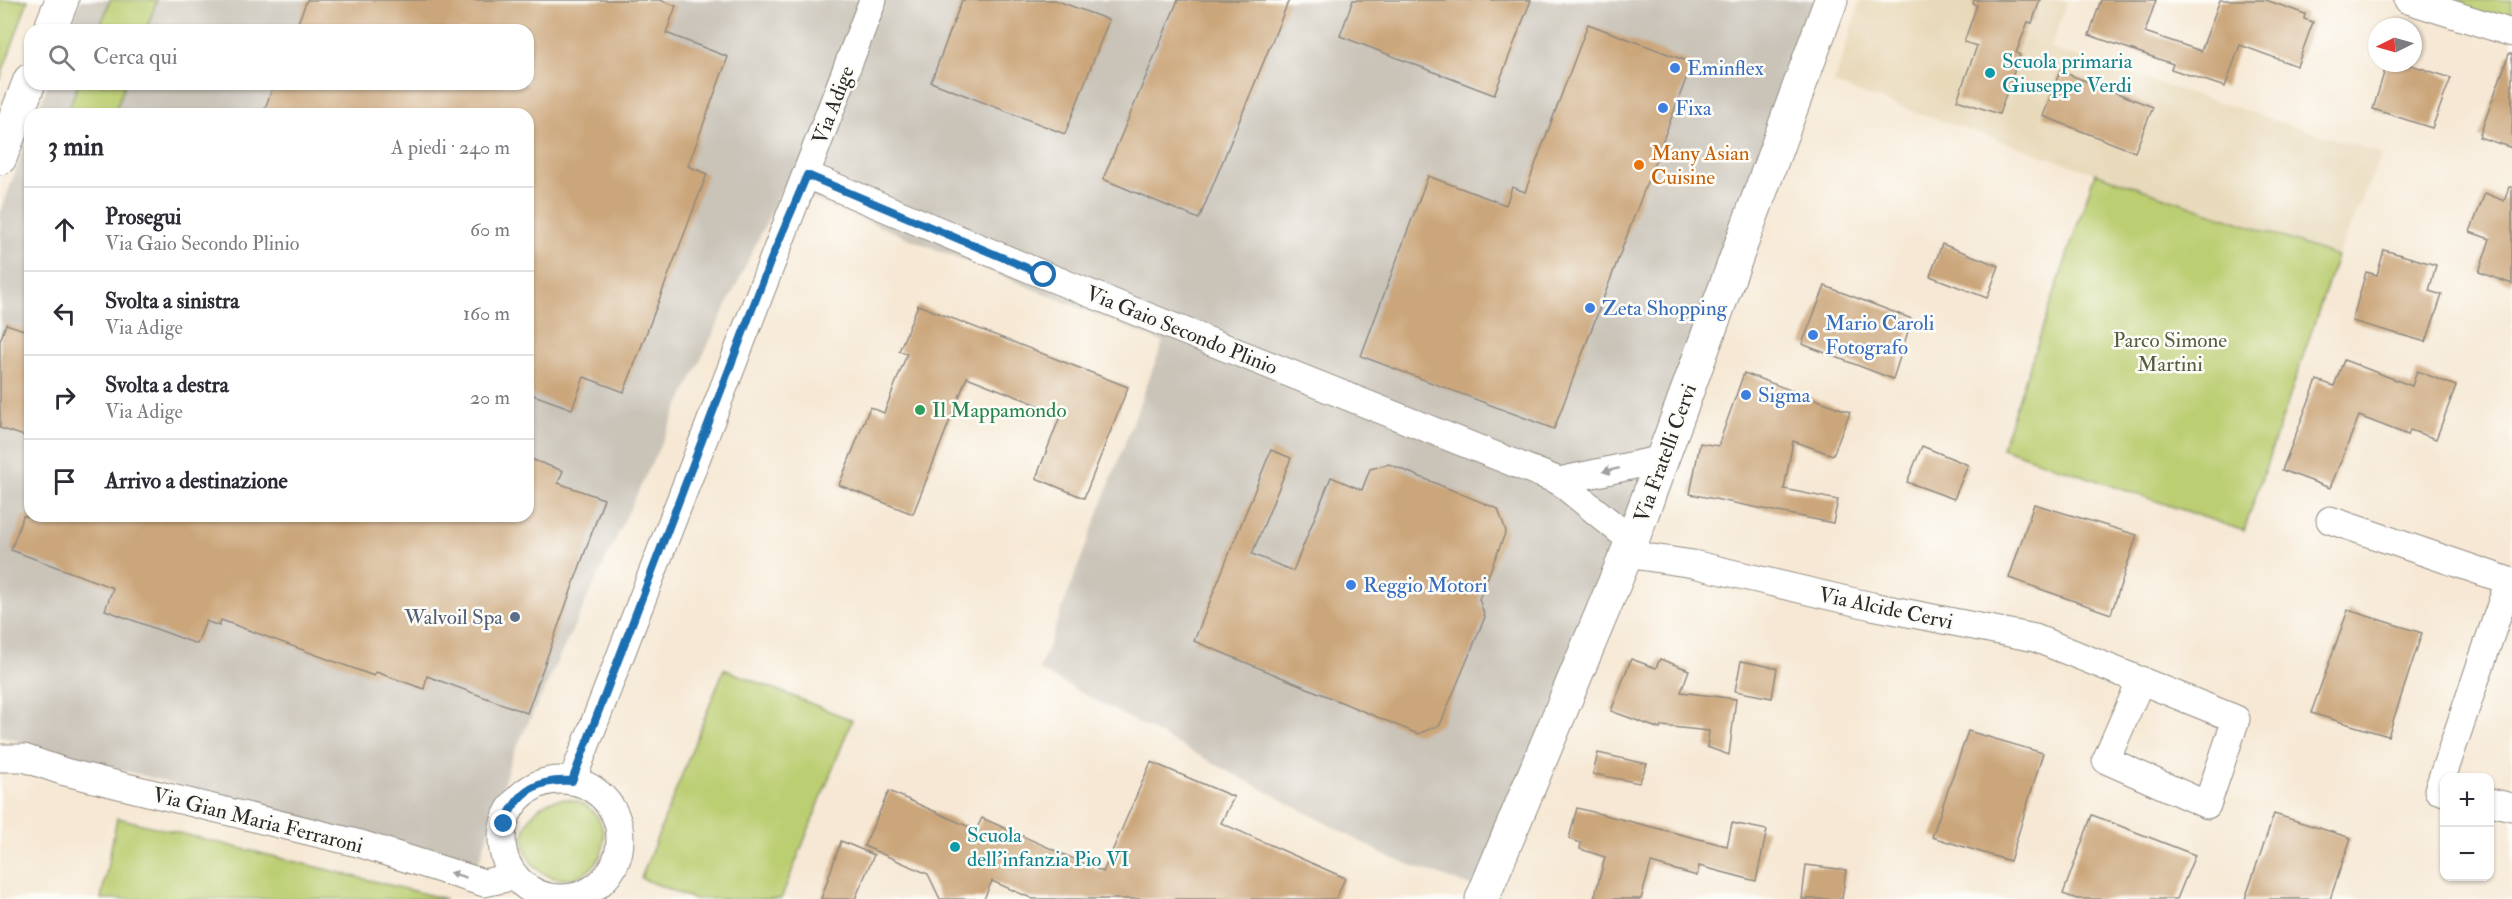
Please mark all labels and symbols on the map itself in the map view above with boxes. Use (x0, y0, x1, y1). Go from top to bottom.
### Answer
north arrow (2368, 18, 2422, 72)
place label: Scuola primaria Giuseppe Verdi (2002, 48, 2133, 99)
place label: Eminflex (1687, 55, 1765, 82)
marker: Eminflex (1668, 61, 1682, 75)
street label: Via Adige (806, 62, 861, 148)
marker: Scuola primaria Giuseppe Verdi (1983, 66, 1997, 80)
place label: Fixa (1675, 95, 1712, 122)
marker: Fixa (1656, 101, 1670, 115)
place label: Many Asian Cuisine (1651, 140, 1750, 191)
marker: Many Asian Cuisine (1632, 158, 1646, 172)
route start (1030, 261, 1056, 287)
street label: Via Gaio Secondo Plinio (1082, 280, 1281, 381)
place label: Zeta Shopping (1602, 295, 1728, 322)
marker: Zeta Shopping (1583, 301, 1597, 315)
place label: Mario Caroli Fotografo (1825, 310, 1935, 361)
park label: Parco Simone Martini (2113, 327, 2227, 378)
marker: Mario Caroli Fotografo (1806, 328, 1820, 342)
street label: Via Fratelli Cervi (1628, 380, 1703, 526)
place label: Sigma (1758, 382, 1811, 409)
marker: Sigma (1739, 388, 1753, 402)
place label: Il Mappamondo (932, 397, 1067, 424)
marker: Il Mappamondo (913, 403, 927, 417)
one-way arrow (1601, 465, 1620, 475)
place label: Reggio Motori (1363, 572, 1488, 599)
marker: Reggio Motori (1344, 578, 1358, 592)
street label: Via Alcide Cervi (1816, 581, 1956, 636)
place label: Walvoil Spa (403, 604, 503, 631)
marker: Walvoil Spa (508, 610, 522, 624)
street label: Via Gian Maria Ferraroni (150, 781, 366, 860)
route end (490, 810, 516, 836)
place label: Scuola dell'infanzia Pio VI (967, 822, 1129, 873)
marker: Scuola dell'infanzia Pio VI (948, 840, 962, 854)
one-way arrow (449, 870, 467, 879)

